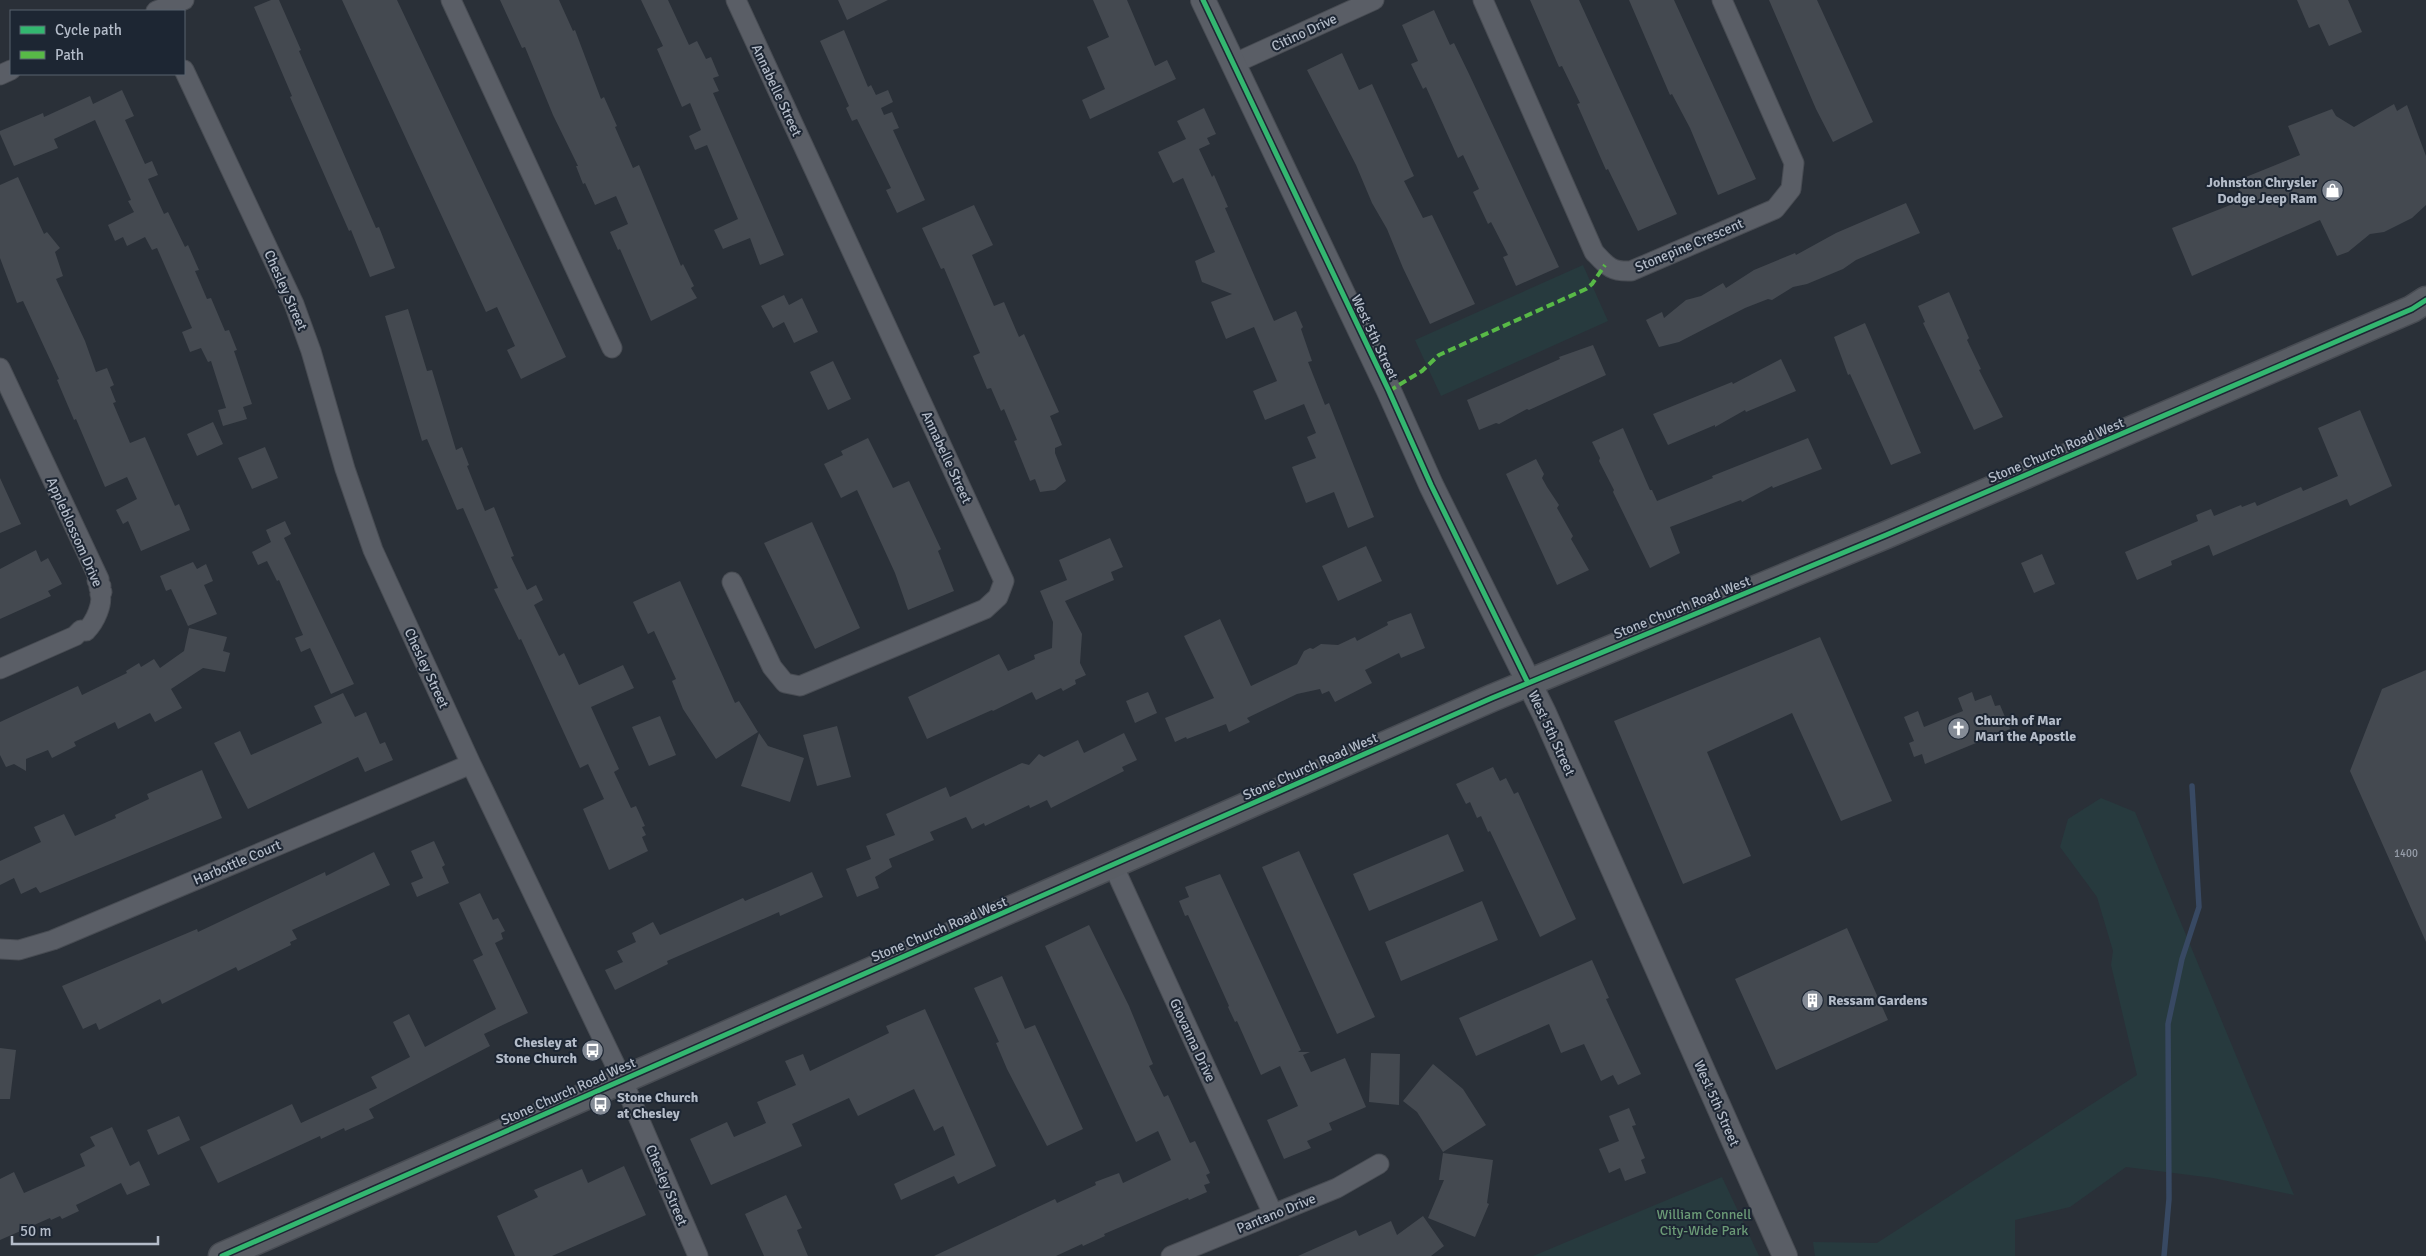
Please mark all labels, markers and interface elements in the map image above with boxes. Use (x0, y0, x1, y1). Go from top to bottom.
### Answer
legend (10, 10, 185, 75)
street label: Citino Drive (1269, 10, 1340, 55)
text: Cycle path (55, 21, 122, 39)
street label: Annabelle Street (748, 41, 805, 139)
text: Path (55, 46, 84, 64)
place label: Johnston Chrysler Dodge Jeep Ram (2206, 174, 2317, 207)
shop icon: Johnston Chrysler Dodge Jeep Ram (2321, 178, 2345, 202)
street label: Stonepine Crescent (1632, 215, 1746, 276)
street label: Chesley Street (260, 247, 311, 333)
street label: West 5th Street (1347, 292, 1402, 383)
street label: Annabelle Street (918, 408, 975, 506)
street label: Stone Church Road West (1986, 414, 2127, 487)
street label: Appleblossom Drive (43, 475, 106, 590)
street label: Stone Church Road West (1611, 572, 1753, 643)
street label: Chesley Street (401, 626, 452, 711)
street label: West 5th Street (1524, 688, 1579, 779)
place label: Church of Mar Mari the Apostle (1975, 712, 2076, 745)
church icon: Church of Mar Mari the Apostle (1947, 716, 1971, 740)
street label: Stone Church Road West (1240, 729, 1380, 804)
street label: Harbottle Court (191, 836, 284, 889)
house number: 1400 (2394, 847, 2418, 860)
street label: Stone Church Road West (869, 893, 1010, 966)
building icon: Ressam Gardens (1800, 988, 1824, 1012)
place label: Ressam Gardens (1828, 992, 1927, 1009)
street label: Giovanna Drive (1166, 996, 1219, 1085)
place label: Chesley at Stone Church (496, 1034, 578, 1067)
bus stop icon: Chesley at Stone Church (581, 1038, 605, 1062)
street label: Stone Church Road West (498, 1054, 638, 1129)
street label: West 5th Street (1690, 1058, 1743, 1149)
place label: Stone Church at Chesley (617, 1089, 699, 1122)
bus stop icon: Stone Church at Chesley (589, 1093, 613, 1117)
street label: Chesley Street (642, 1142, 691, 1228)
street label: Pantano Drive (1234, 1190, 1318, 1237)
park label: William Connell City-Wide Park (1657, 1206, 1751, 1239)
scale bar (12, 1214, 159, 1246)
text: 50 m (20, 1222, 51, 1240)

